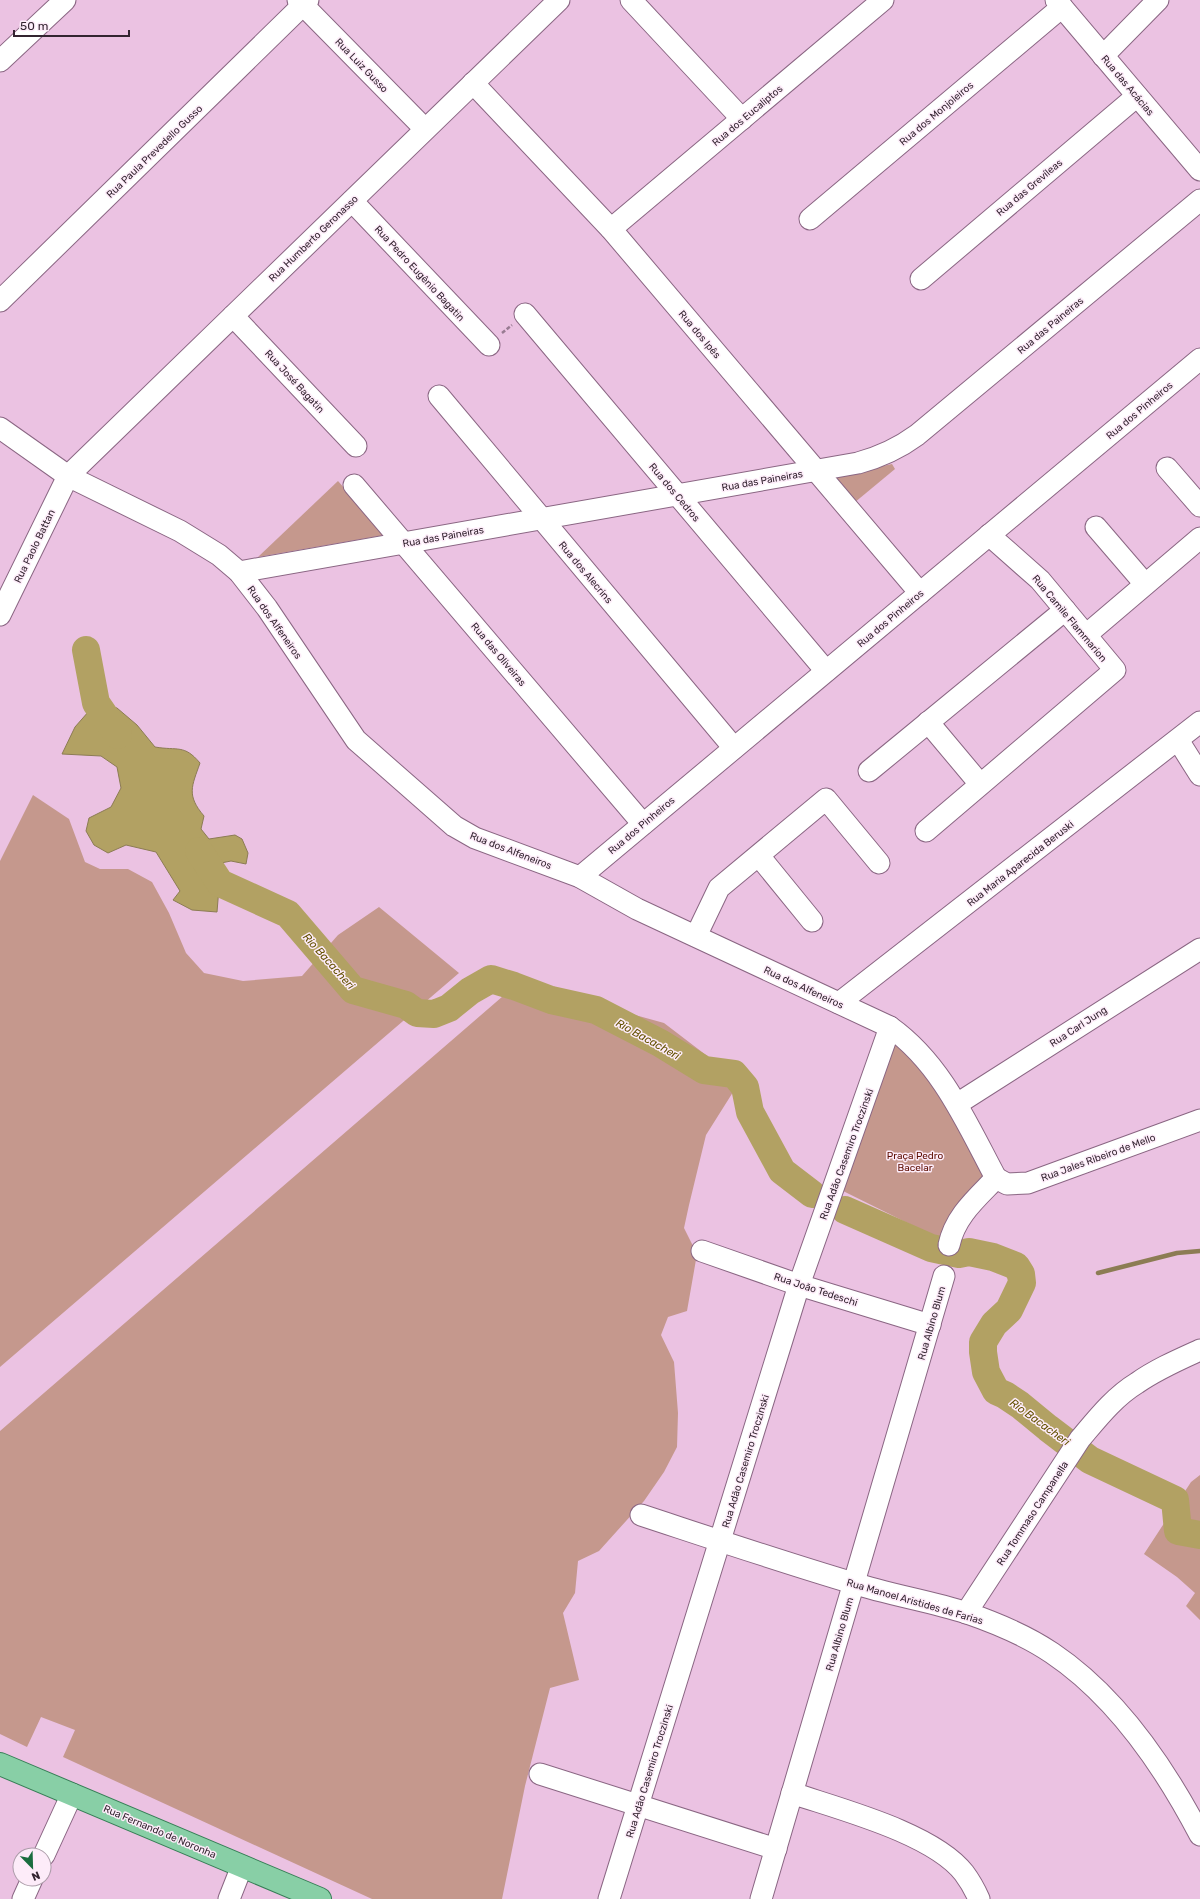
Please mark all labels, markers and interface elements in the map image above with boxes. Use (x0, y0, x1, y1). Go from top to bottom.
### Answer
scale bar (14, 12, 129, 38)
text: 50 m (20, 19, 48, 33)
street label: Rua Luiz Gusso (332, 36, 390, 95)
street label: Rua das Acácias (1098, 53, 1156, 118)
street label: Rua dos Monjoleiros (897, 79, 976, 148)
street label: Rua dos Eucaliptos (710, 83, 785, 149)
street label: Rua Paula Prevedello Gusso (104, 103, 205, 201)
street label: Rua das Grevíleas (994, 157, 1065, 219)
street label: Rua Humberto Geronasso (267, 193, 361, 285)
street label: Rua Pedro Eugênio Bagatin (372, 223, 467, 324)
street label: Rua das Paineiras (1015, 295, 1086, 357)
street label: Rua dos Ipês (676, 308, 723, 361)
street label: Rua José Bagatin (262, 348, 327, 416)
street label: Rua dos Pinheiros (1104, 379, 1175, 442)
street label: Rua dos Cedros (646, 461, 702, 524)
street label: Rua das Paineiras (721, 468, 804, 494)
street label: Rua Paolo Battan (12, 508, 58, 585)
street label: Rua das Paineiras (402, 524, 485, 550)
street label: Rua dos Alecrins (556, 539, 615, 606)
street label: Rua Camile Flammarion (1029, 573, 1109, 664)
street label: Rua dos Alfeneiros (244, 584, 304, 661)
street label: Rua dos Pinheiros (855, 587, 926, 650)
street label: Rua das Oliveiras (468, 621, 528, 689)
street label: Rua dos Pinheiros (606, 794, 677, 857)
street label: Rua Maria Aparecida Beruski (965, 818, 1076, 909)
street label: Rua dos Alfeneiros (468, 830, 553, 872)
water label: Rio Bacacheri (300, 931, 357, 992)
street label: Rua dos Alfeneiros (762, 964, 845, 1012)
street label: Rua Carl Jung (1048, 1004, 1109, 1050)
water label: Rio Bacacheri (614, 1017, 682, 1062)
street label: Rua Adão Casemiro Troczinski (818, 1087, 876, 1222)
street label: Rua Jales Ribeiro de Mello (1039, 1132, 1157, 1184)
park label: Praça Pedro Bacelar (887, 1150, 944, 1174)
street label: Rua João Tedeschi (772, 1271, 859, 1309)
street label: Rua Albino Blum (916, 1285, 948, 1361)
street label: Rua Adão Casemiro Troczinski (720, 1393, 772, 1529)
water label: Rio Bacacheri (1007, 1396, 1073, 1449)
street label: Rua Tommaso Campanella (995, 1459, 1071, 1568)
street label: Rua Manoel Aristides de Farias (845, 1577, 984, 1627)
street label: Rua Albino Blum (824, 1596, 856, 1672)
street label: Rua Adão Casemiro Troczinski (624, 1703, 676, 1839)
street label: Rua Fernando de Noronha (101, 1803, 218, 1861)
north arrow (12, 1847, 52, 1887)
text: N (29, 1868, 42, 1883)

